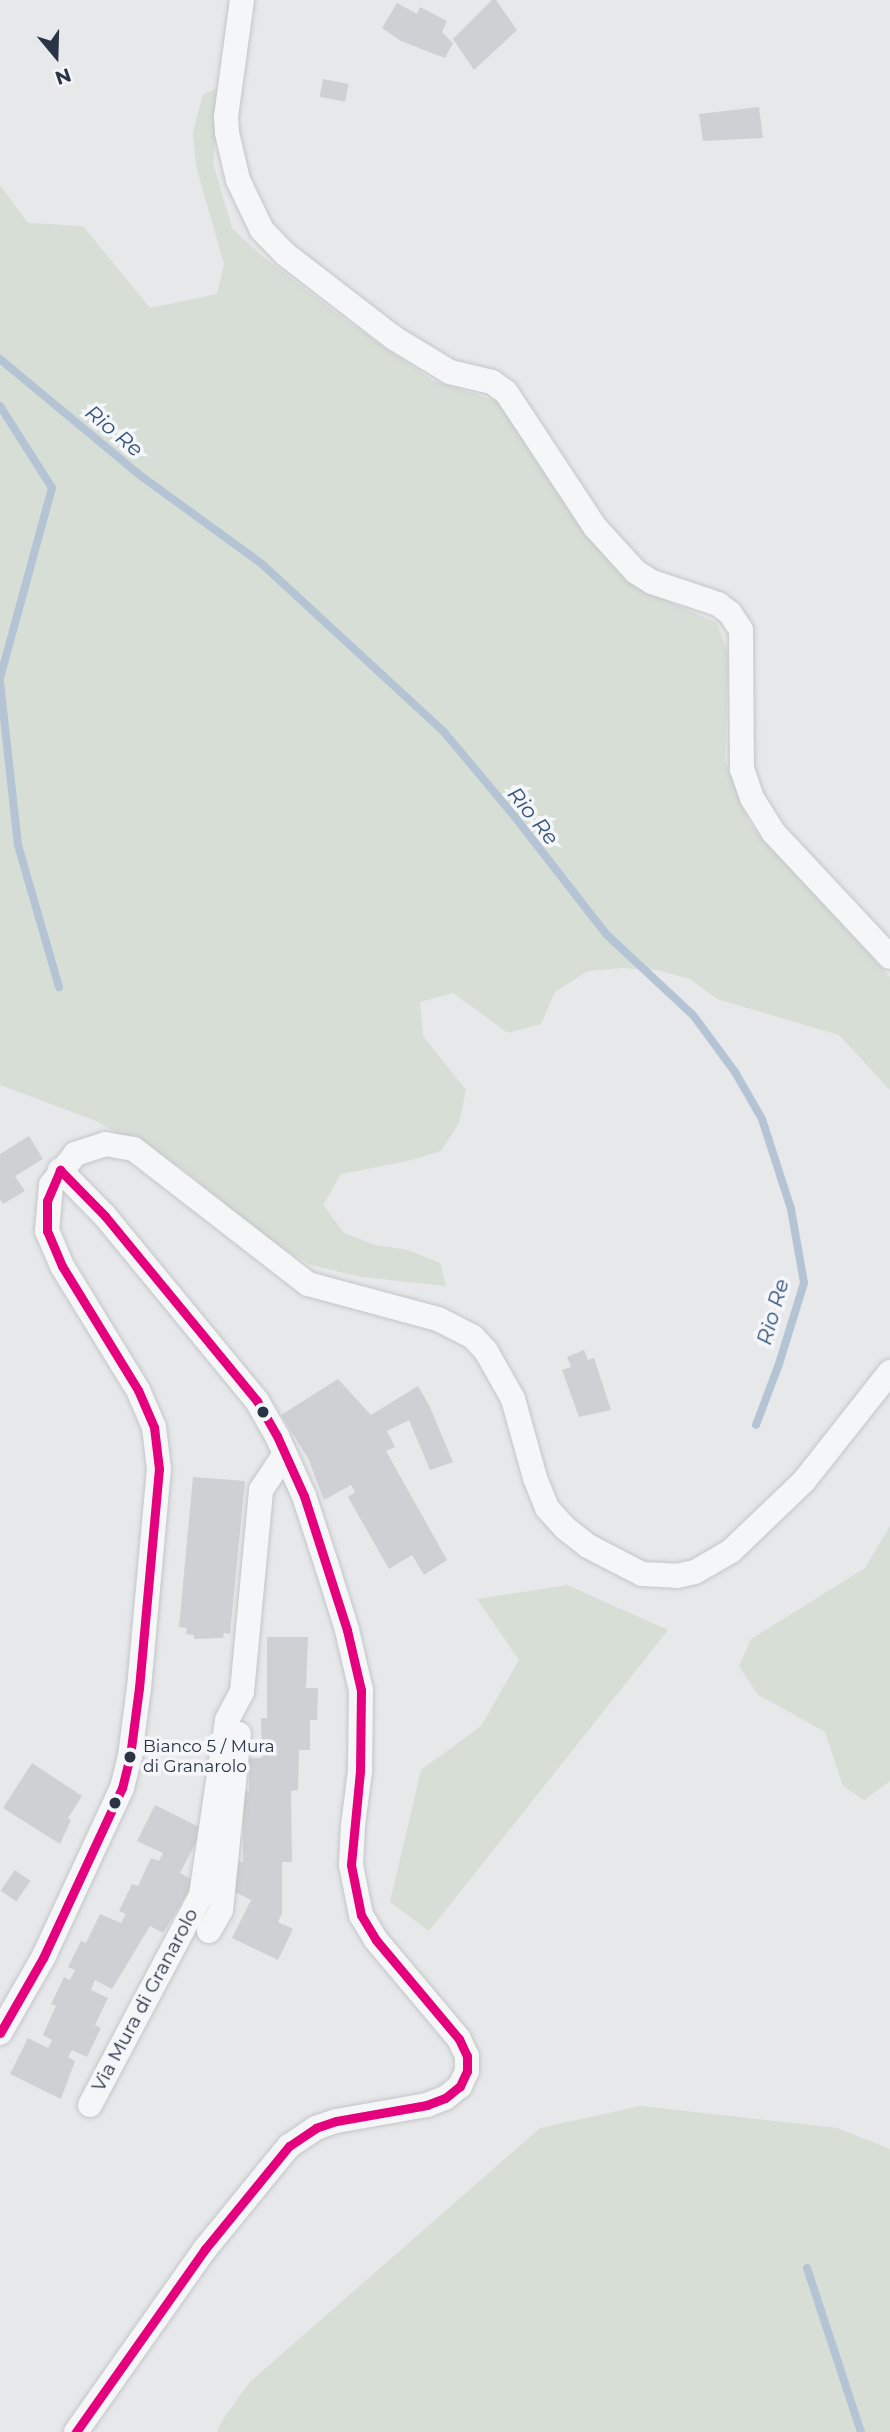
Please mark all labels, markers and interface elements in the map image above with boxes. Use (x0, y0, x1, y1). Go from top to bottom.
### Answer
north arrow (21, 21, 91, 91)
text: N (52, 63, 74, 90)
water label: Rio Re (80, 400, 148, 462)
water label: Rio Re (502, 782, 564, 850)
water label: Rio Re (752, 1276, 794, 1348)
unlabelled marker (256, 1405, 270, 1419)
place label: Bianco 5 / Mura di Granarolo (143, 1737, 274, 1777)
marker: Bianco 5 / Mura di Granarolo (123, 1750, 137, 1764)
unlabelled marker (108, 1796, 122, 1810)
street label: Via Mura di Granarolo (87, 1904, 203, 2096)

